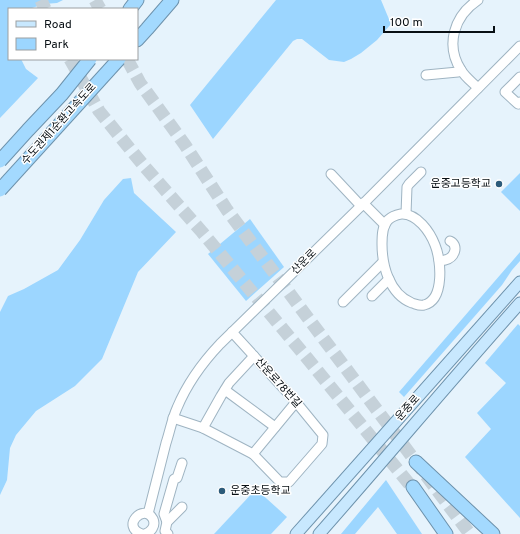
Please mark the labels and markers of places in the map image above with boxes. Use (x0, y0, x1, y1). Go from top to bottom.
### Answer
place label: 운중고등학교 (430, 177, 491, 191)
marker: 운중고등학교 (494, 179, 504, 189)
place label: 운중초등학교 (230, 484, 291, 498)
marker: 운중초등학교 (217, 486, 227, 496)

